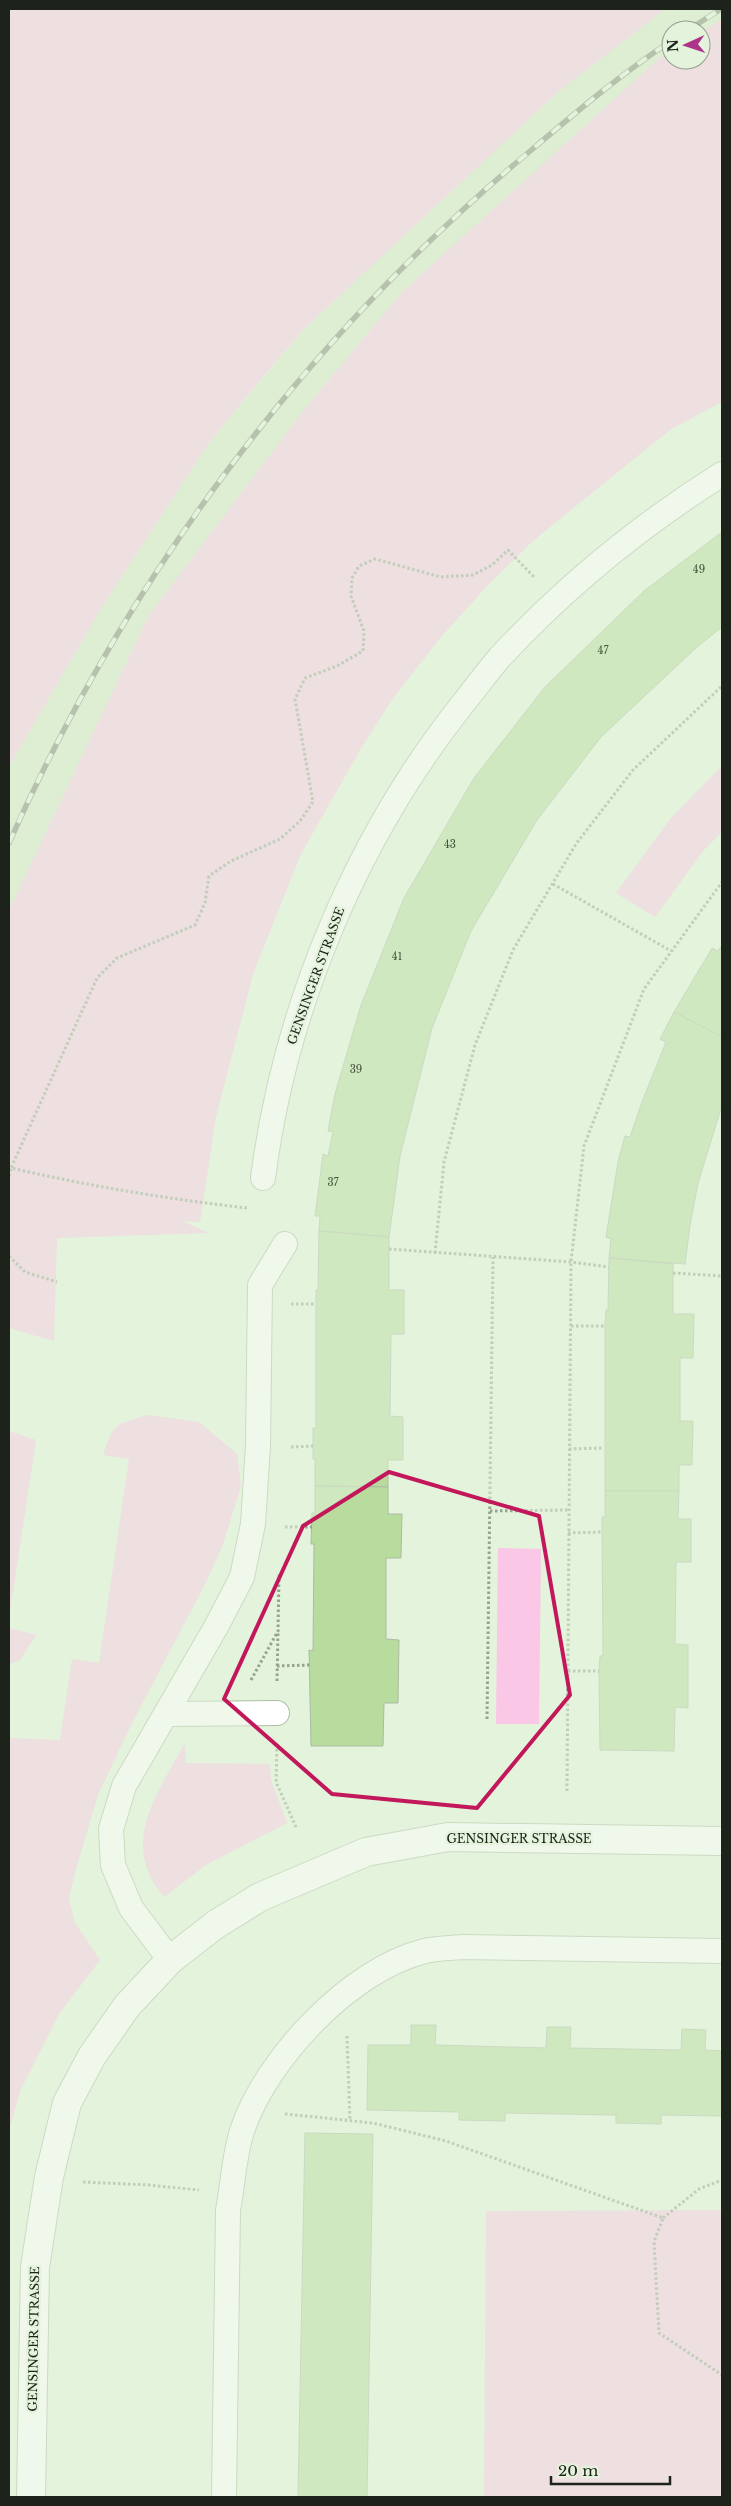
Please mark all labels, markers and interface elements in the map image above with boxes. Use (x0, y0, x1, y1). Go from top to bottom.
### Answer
north arrow (661, 20, 711, 70)
text: N (664, 39, 682, 53)
house number: 49 (693, 563, 705, 576)
house number: 47 (598, 644, 609, 657)
house number: 43 (444, 838, 456, 851)
street label: GENSINGER STRASSE (284, 905, 348, 1047)
house number: 41 (392, 950, 402, 963)
house number: 39 (350, 1063, 362, 1076)
house number: 37 (327, 1176, 340, 1189)
street label: GENSINGER STRASSE (446, 1831, 592, 1846)
street label: GENSINGER STRASSE (25, 2266, 42, 2412)
scale bar (551, 2454, 670, 2486)
text: 20 m (558, 2461, 598, 2480)

